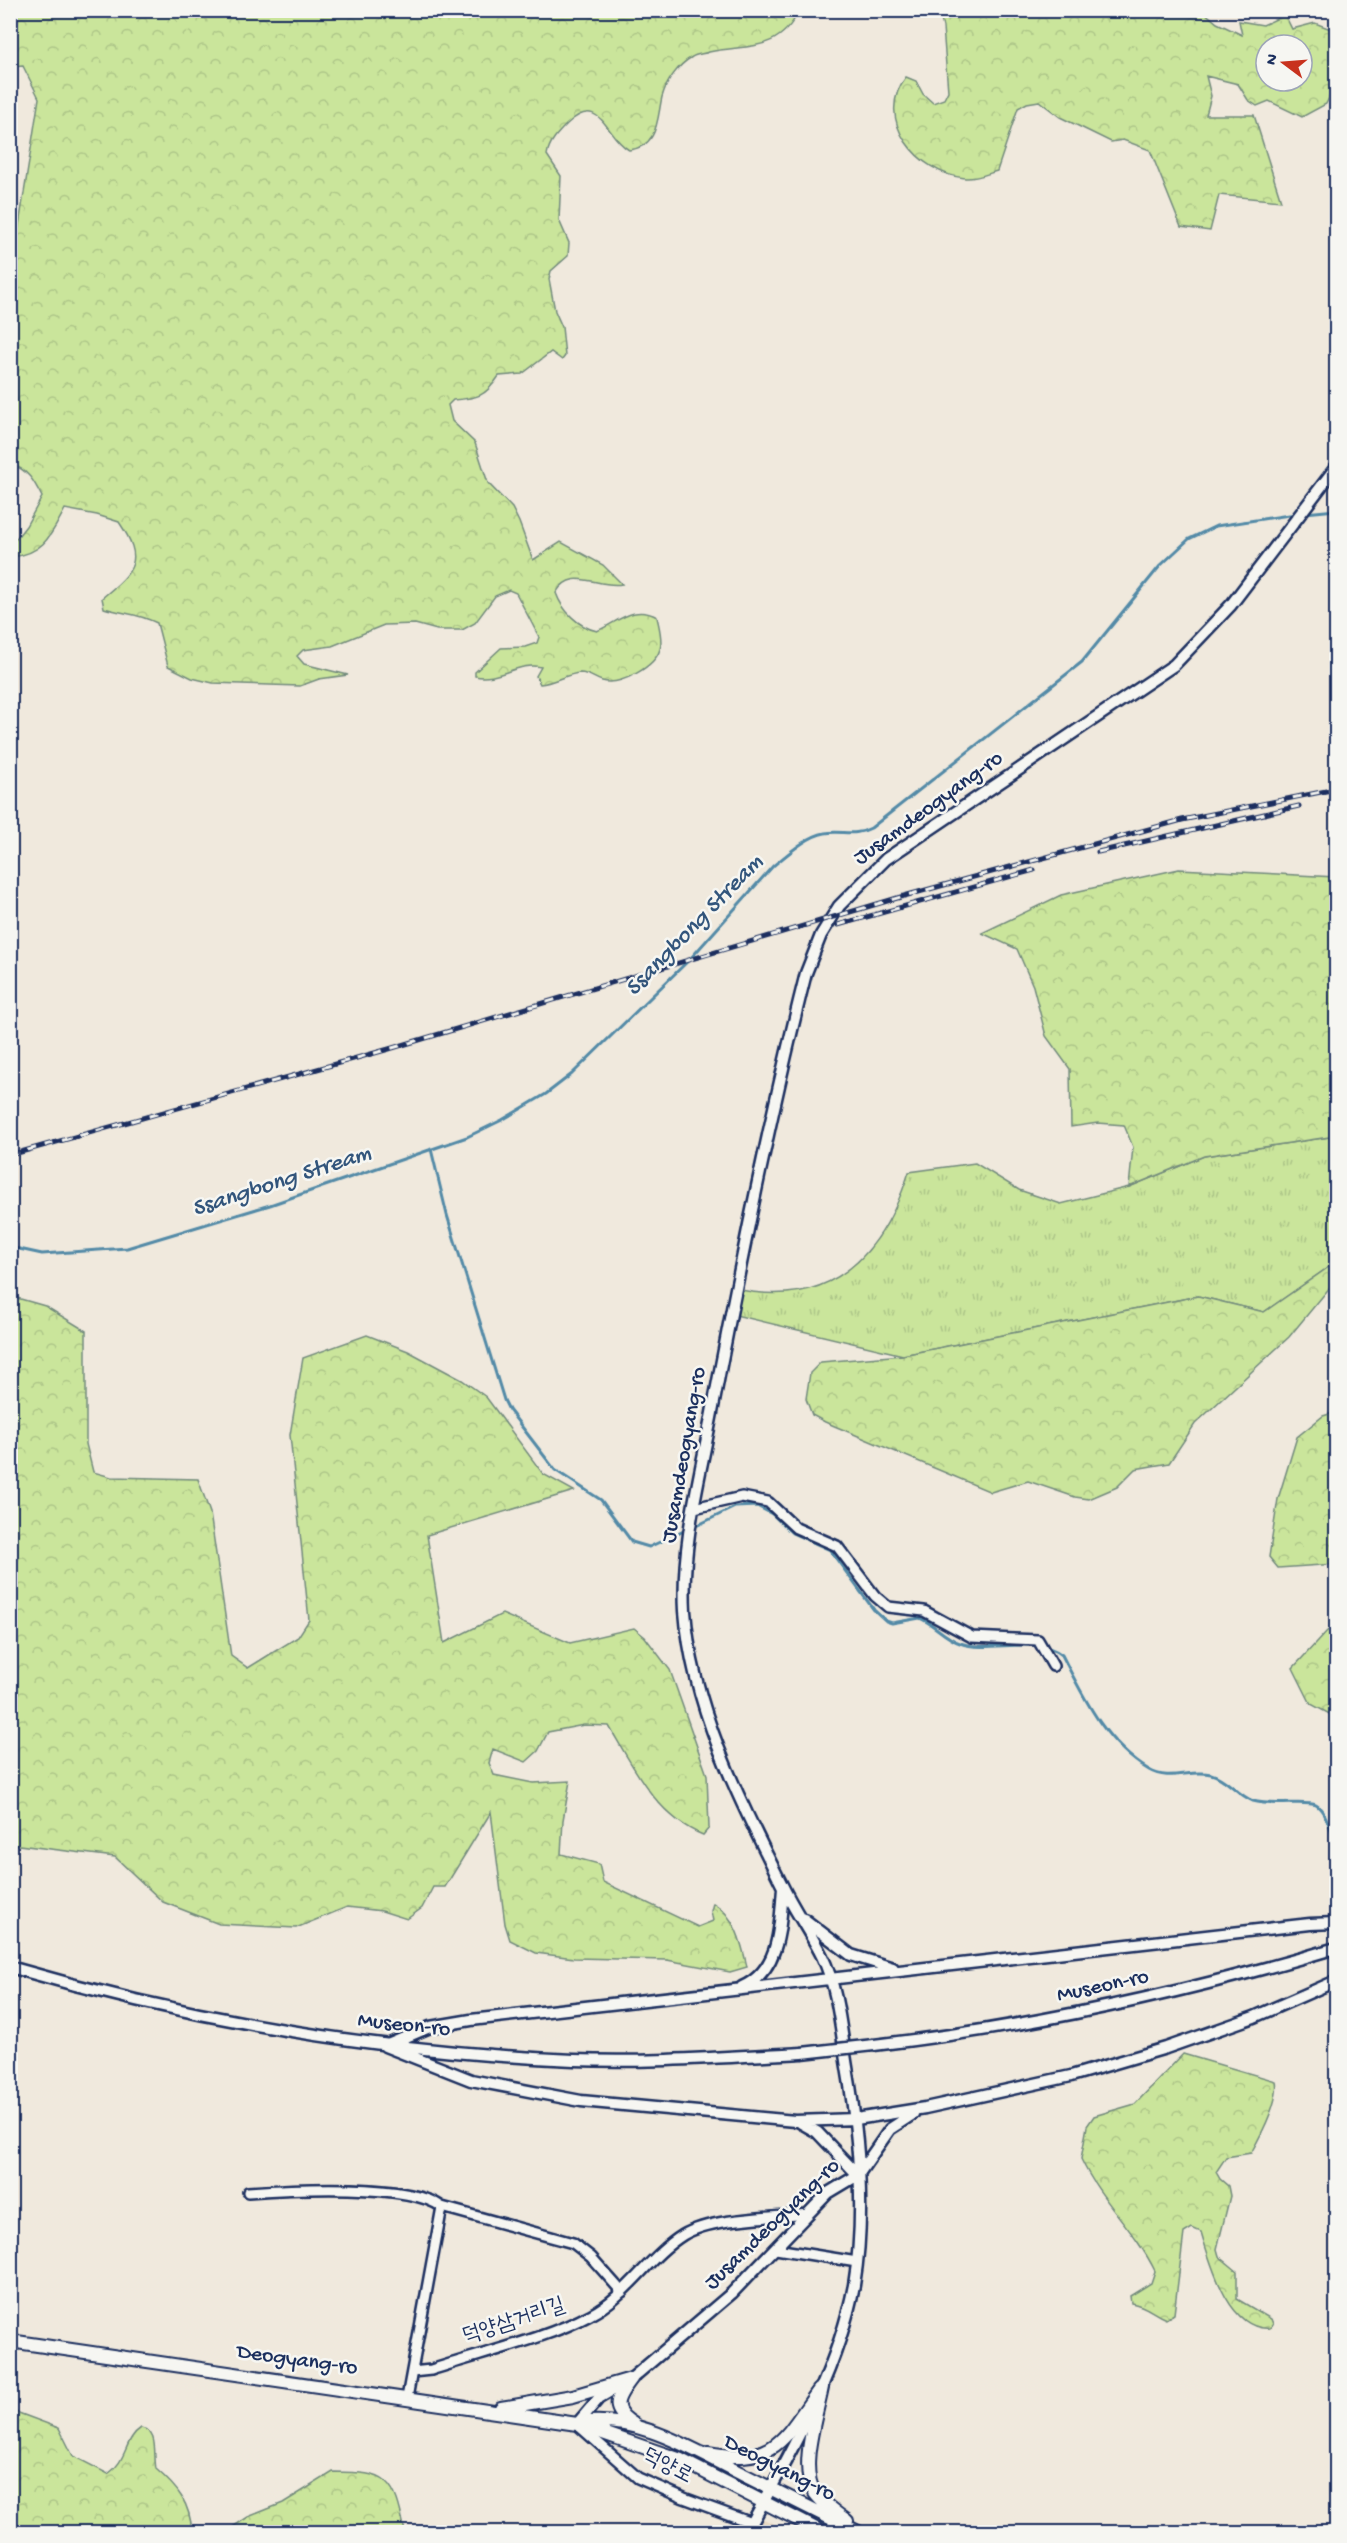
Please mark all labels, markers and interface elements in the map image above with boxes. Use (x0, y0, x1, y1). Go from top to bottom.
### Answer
north arrow (1254, 33, 1314, 93)
text: N (1262, 52, 1284, 67)
street label: Jusamdeogyang-ro (849, 746, 1009, 872)
water label: Ssangbong Stream (620, 849, 770, 1003)
water label: Ssangbong Stream (189, 1139, 375, 1225)
street label: Jusamdeogyang-ro (657, 1365, 713, 1545)
street label: Museon-ro (1055, 1965, 1151, 2009)
street label: Museon-ro (356, 2008, 452, 2044)
street label: Jusamdeogyang-ro (700, 2154, 846, 2296)
street label: 덕양삼거리길 (459, 2293, 569, 2351)
street label: Deogyang-ro (233, 2339, 359, 2382)
street label: Deogyang-ro (717, 2429, 839, 2508)
street label: 덕양로 (637, 2443, 697, 2491)

